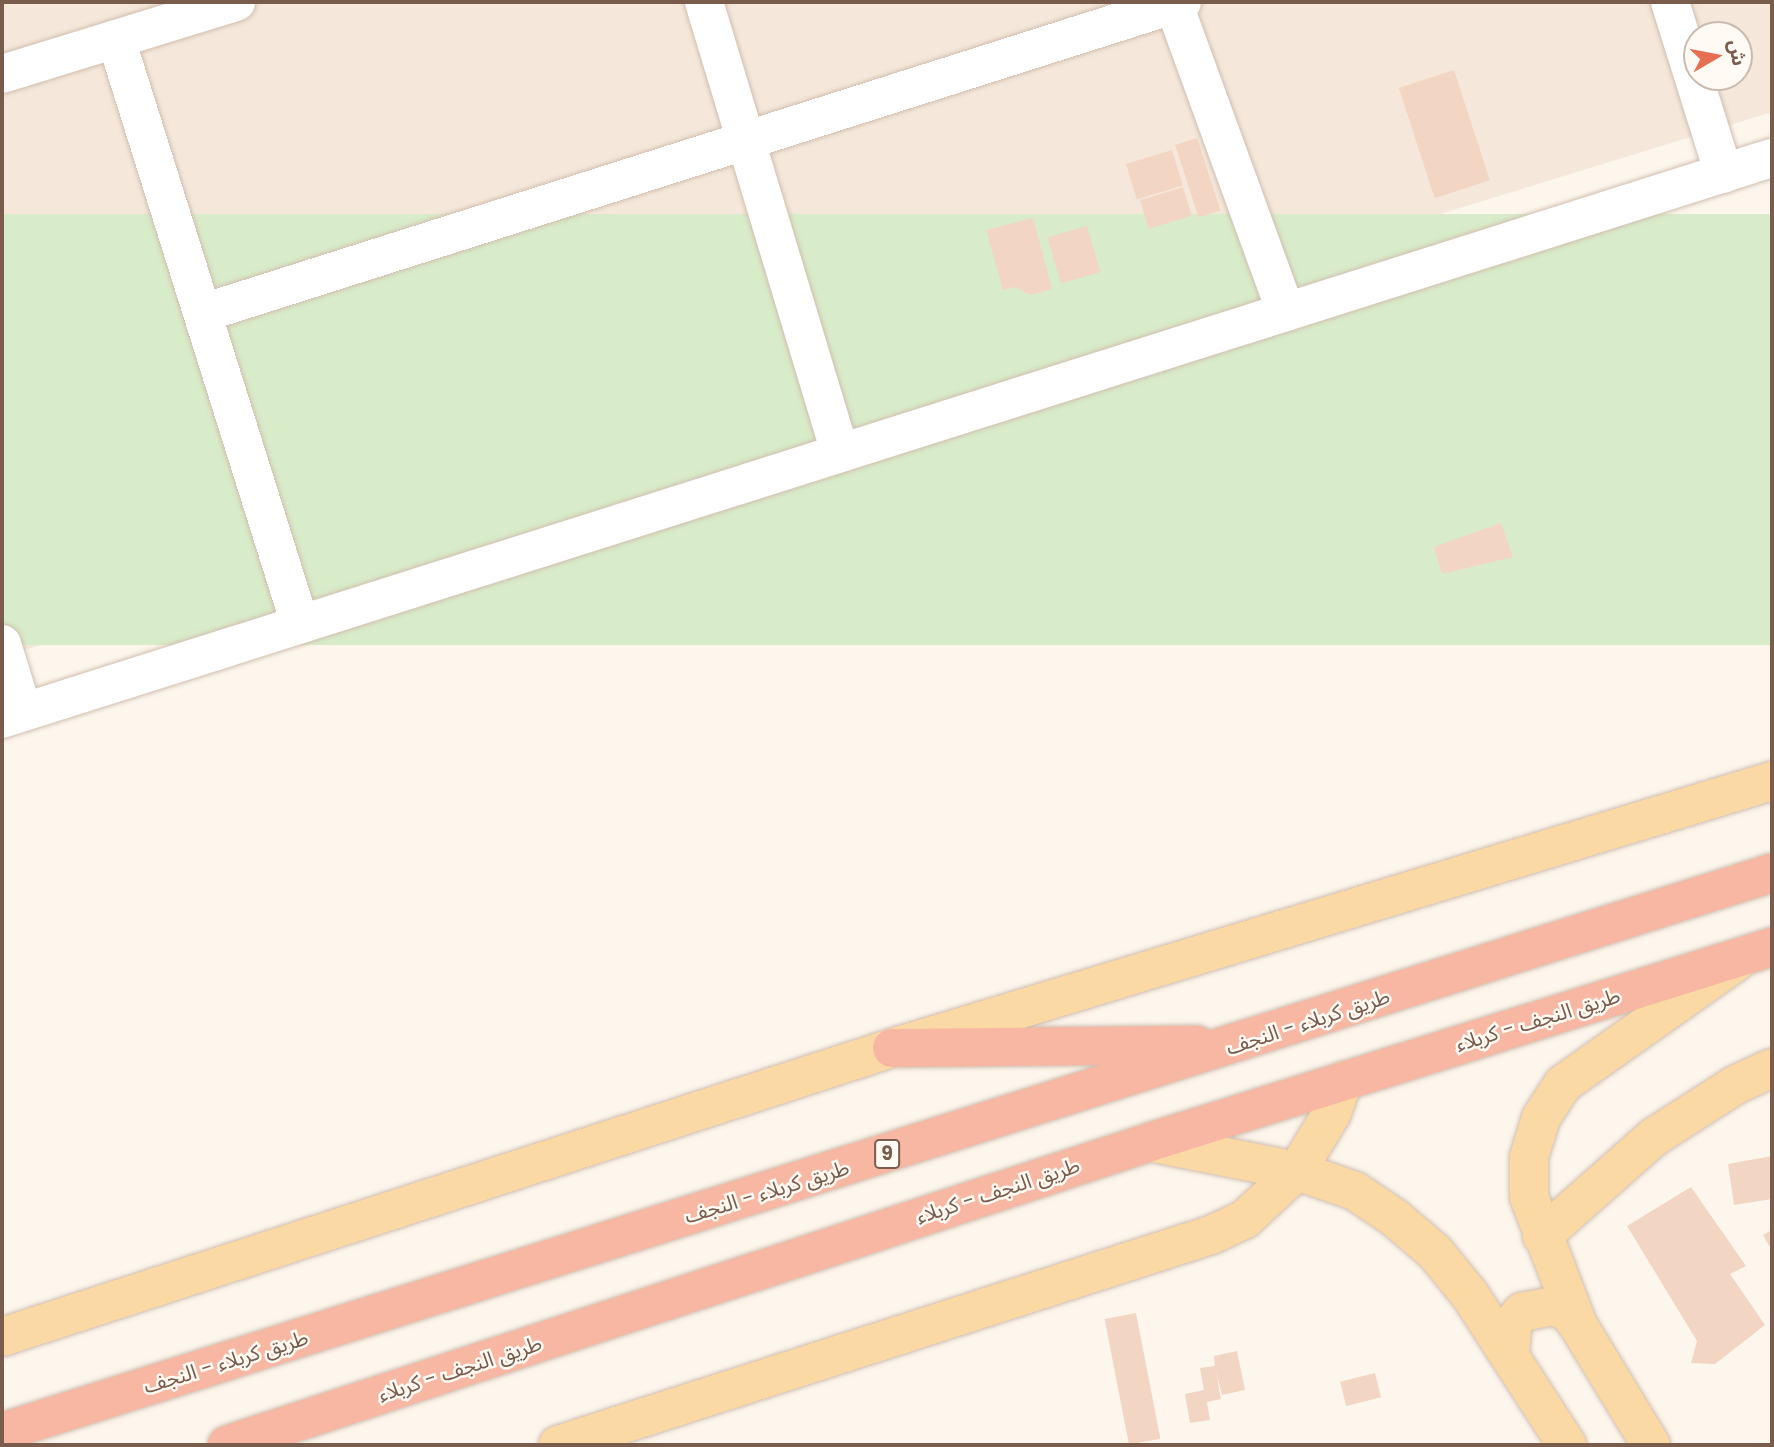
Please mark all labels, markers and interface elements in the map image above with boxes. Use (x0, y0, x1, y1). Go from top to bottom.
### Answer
north arrow (1683, 21, 1753, 91)
text: ش (1722, 37, 1753, 68)
street label: طريق النجف - کربلاء (1453, 983, 1623, 1057)
street label: طريق کربلاء - النجف (1223, 984, 1393, 1060)
road number: 9 (873, 1138, 901, 1170)
street label: طريق النجف - کربلاء (913, 1153, 1083, 1229)
street label: طريق کربلاء - النجف (682, 1155, 852, 1229)
street label: طريق کربلاء - النجف (141, 1325, 311, 1399)
street label: طريق النجف - کربلاء (375, 1331, 545, 1407)

